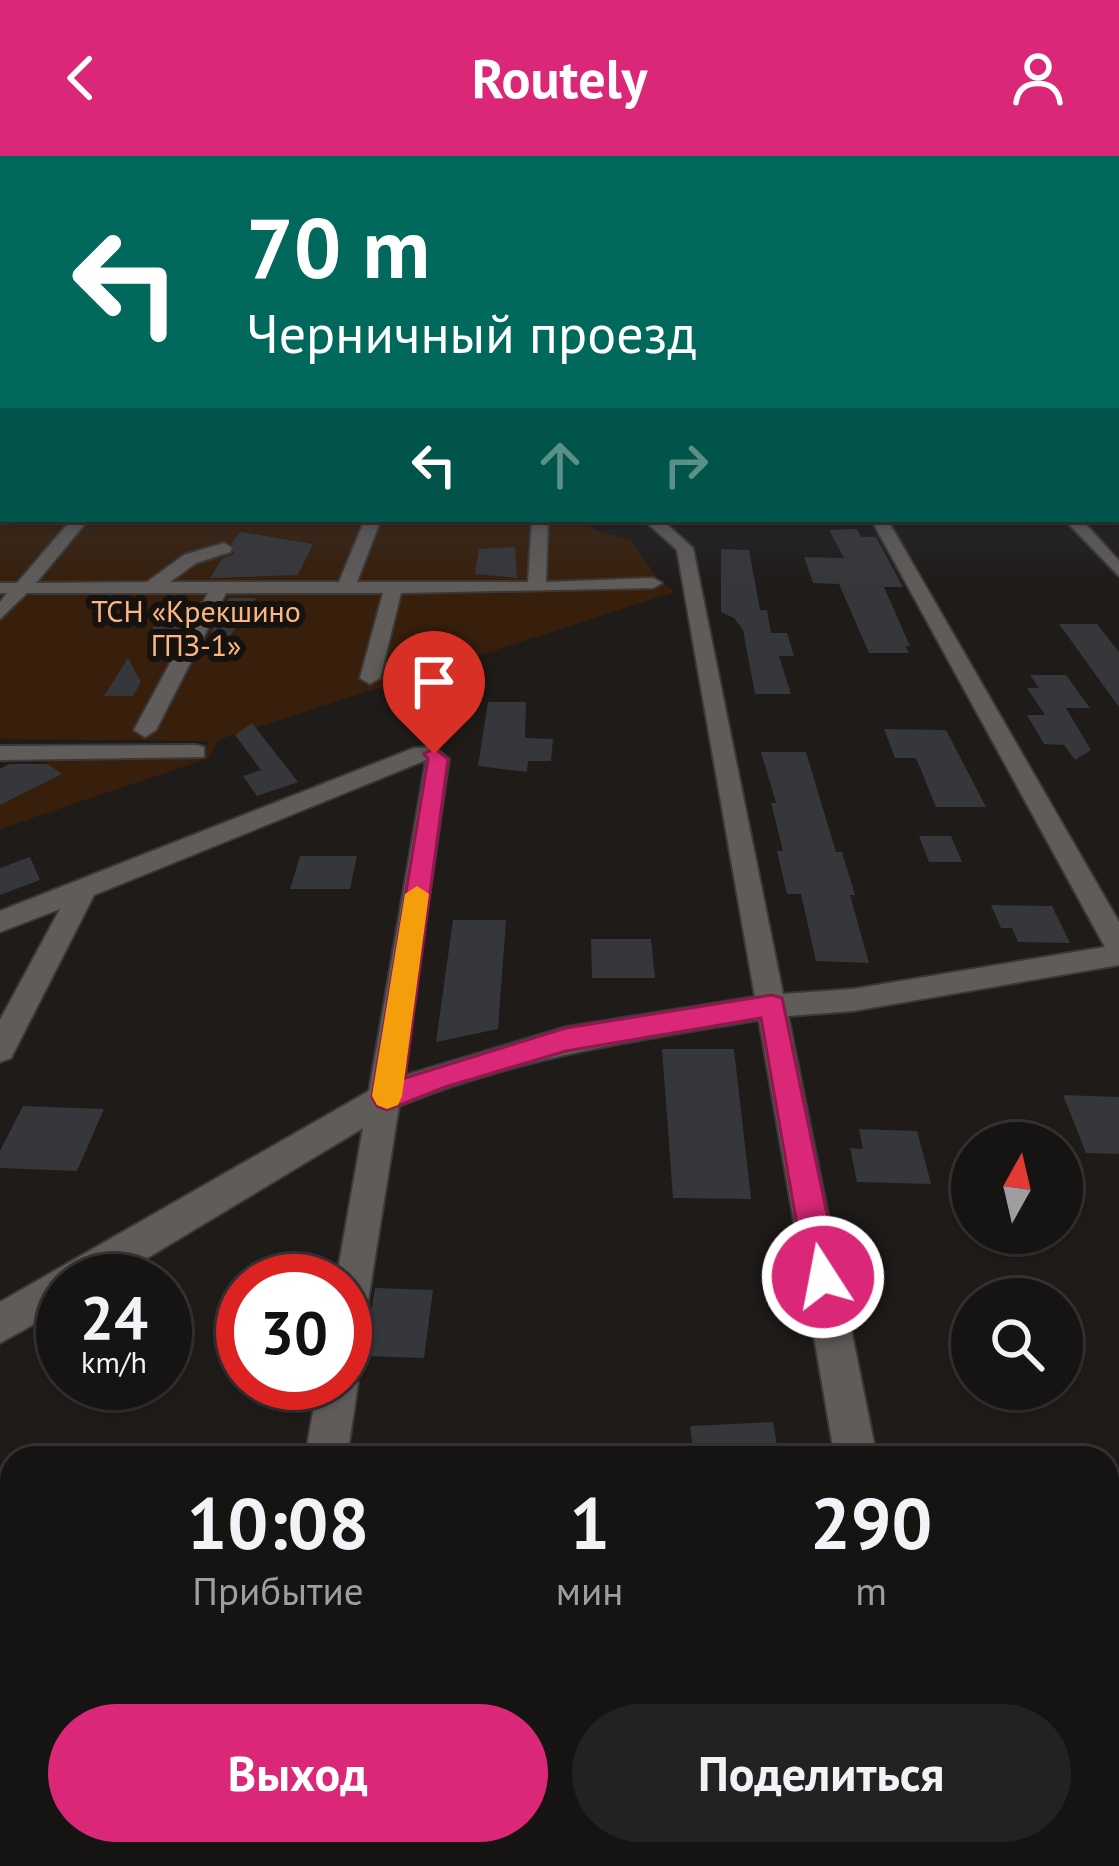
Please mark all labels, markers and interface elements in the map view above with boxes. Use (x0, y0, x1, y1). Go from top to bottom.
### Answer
text: Routely (472, 43, 647, 113)
icon: back (48, 45, 114, 111)
icon: person (1005, 45, 1071, 111)
text: 70 m (246, 192, 430, 301)
icon: left (48, 204, 204, 360)
text: Черничный проезд (246, 298, 697, 368)
icon: left (401, 432, 467, 498)
icon: ahead (527, 432, 593, 498)
icon: right (653, 432, 719, 498)
park label: ТСН «Крекшино ГПЗ-1» (91, 591, 301, 664)
pin (383, 631, 485, 754)
icon: arrive (401, 649, 467, 715)
north arrow (951, 1122, 1083, 1254)
map controls (951, 1122, 1083, 1410)
position arrow (760, 1214, 886, 1340)
speed limit sign: 30 (216, 1254, 372, 1410)
text: 24 (80, 1278, 148, 1356)
button: search (951, 1278, 1083, 1410)
text: km/h (81, 1342, 147, 1381)
text: 10:08 (187, 1476, 369, 1569)
text: 1 (569, 1476, 610, 1569)
text: 290 (810, 1476, 932, 1569)
text: Прибытие (192, 1565, 364, 1616)
text: мин (556, 1565, 623, 1616)
text: m (855, 1565, 887, 1616)
button: Выход (48, 1704, 548, 1842)
button: Поделиться (572, 1704, 1071, 1842)

